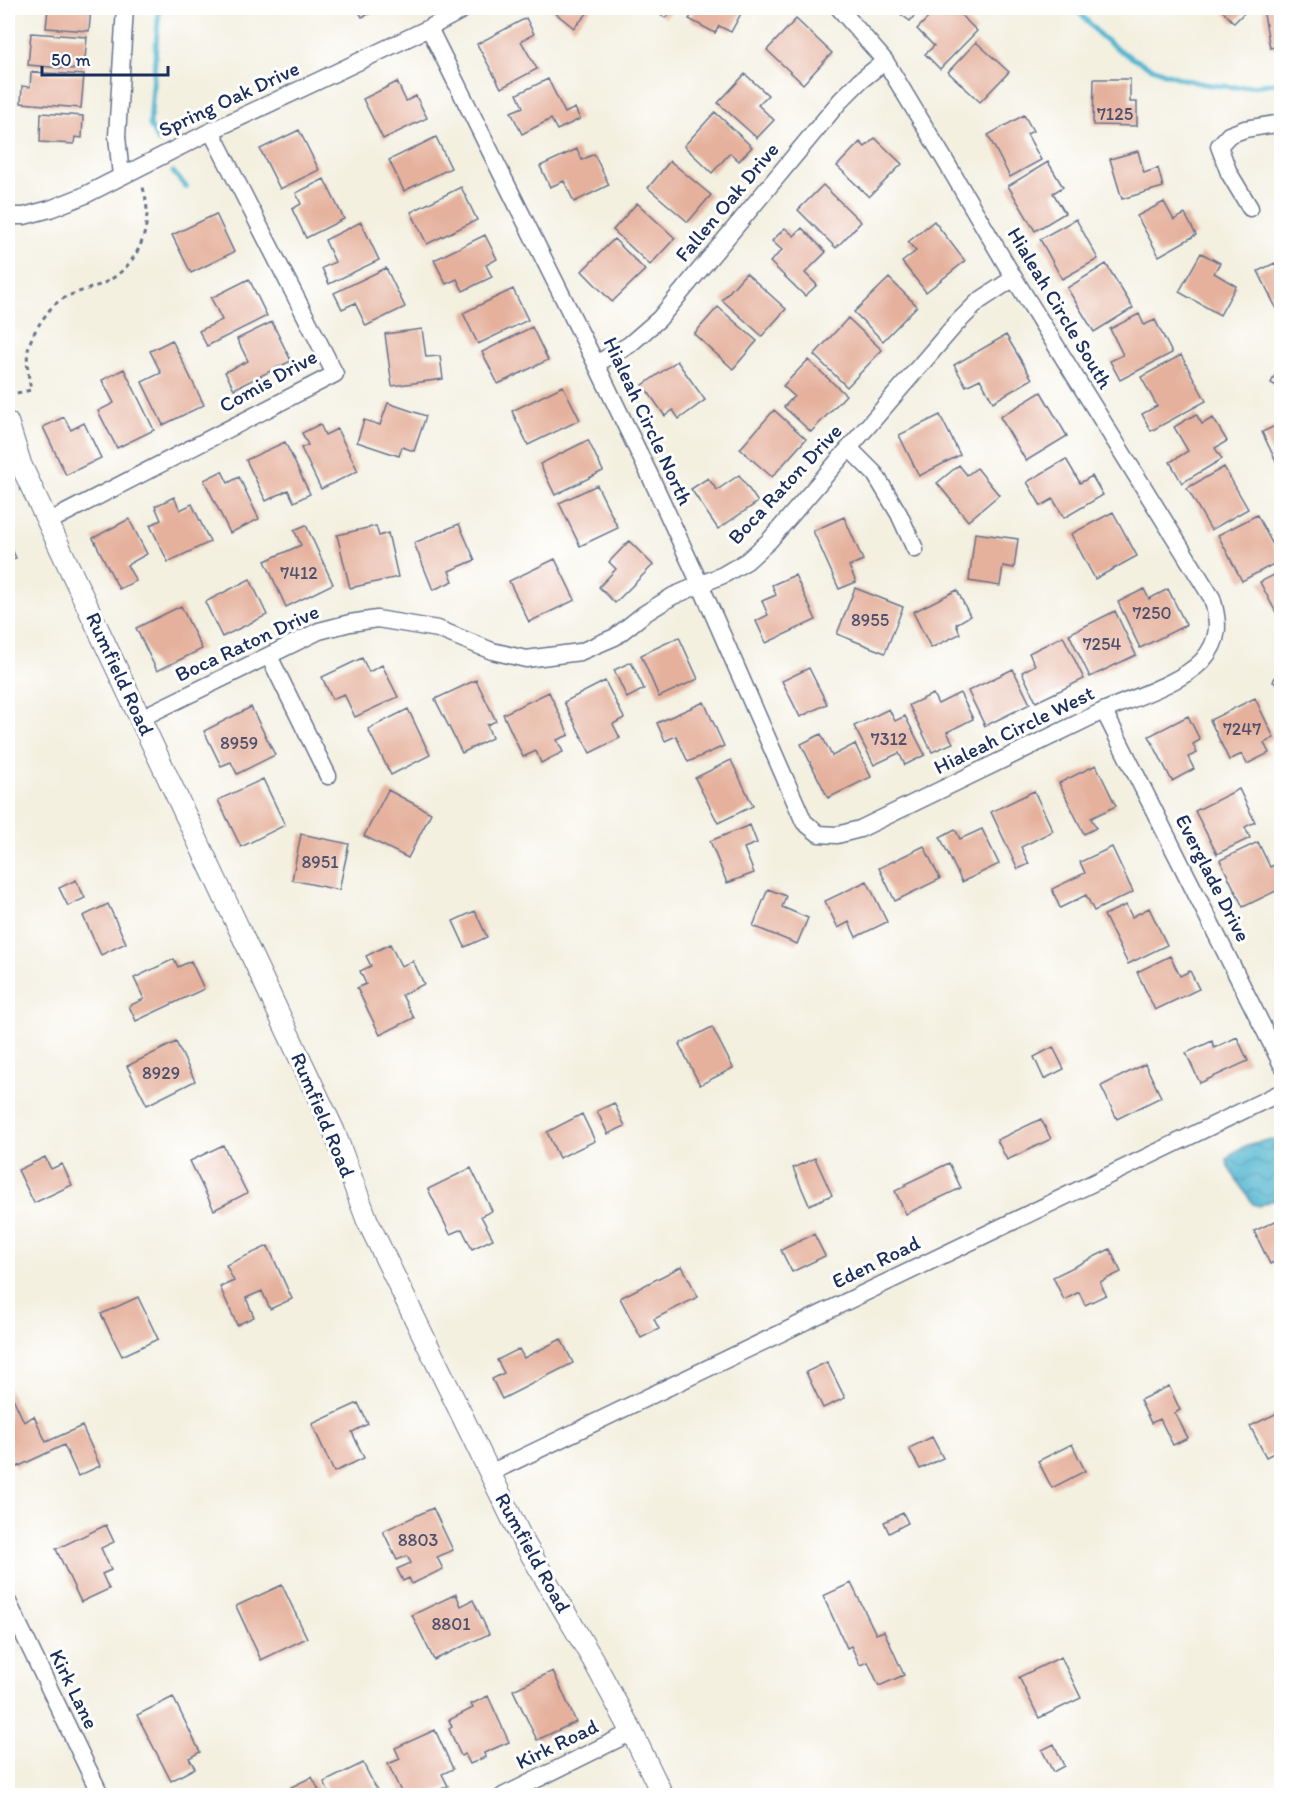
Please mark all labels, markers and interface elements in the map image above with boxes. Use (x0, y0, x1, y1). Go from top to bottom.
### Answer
scale bar (42, 39, 168, 77)
text: 50 m (51, 49, 91, 71)
street label: Spring Oak Drive (155, 55, 303, 142)
house number: 7125 (1097, 103, 1133, 125)
street label: Fallen Oak Drive (669, 137, 784, 266)
street label: Hialeah Circle South (1002, 223, 1119, 394)
street label: Hialeah Circle North (599, 333, 698, 509)
street label: Comis Drive (214, 343, 321, 418)
street label: Boca Raton Drive (722, 418, 847, 549)
house number: 7412 (280, 562, 318, 584)
street label: Boca Raton Drive (171, 598, 323, 687)
house number: 7250 (1133, 602, 1171, 624)
street label: Rumfield Road (81, 608, 160, 740)
house number: 8955 (851, 609, 889, 631)
house number: 7254 (1083, 633, 1122, 655)
street label: Hialeah Circle West (930, 680, 1098, 779)
house number: 7247 (1223, 718, 1261, 740)
house number: 7312 (871, 728, 908, 750)
house number: 8959 (220, 732, 258, 754)
street label: Everglade Drive (1171, 810, 1256, 946)
house number: 8951 (301, 851, 339, 873)
street label: Rumfield Road (286, 1049, 361, 1181)
house number: 8929 (142, 1062, 180, 1084)
street label: Eden Road (828, 1229, 924, 1294)
street label: Rumfield Road (490, 1488, 577, 1617)
house number: 8803 (398, 1529, 438, 1551)
house number: 8801 (431, 1613, 471, 1635)
street label: Kirk Lane (44, 1645, 104, 1733)
street label: Kirk Road (511, 1713, 603, 1774)

